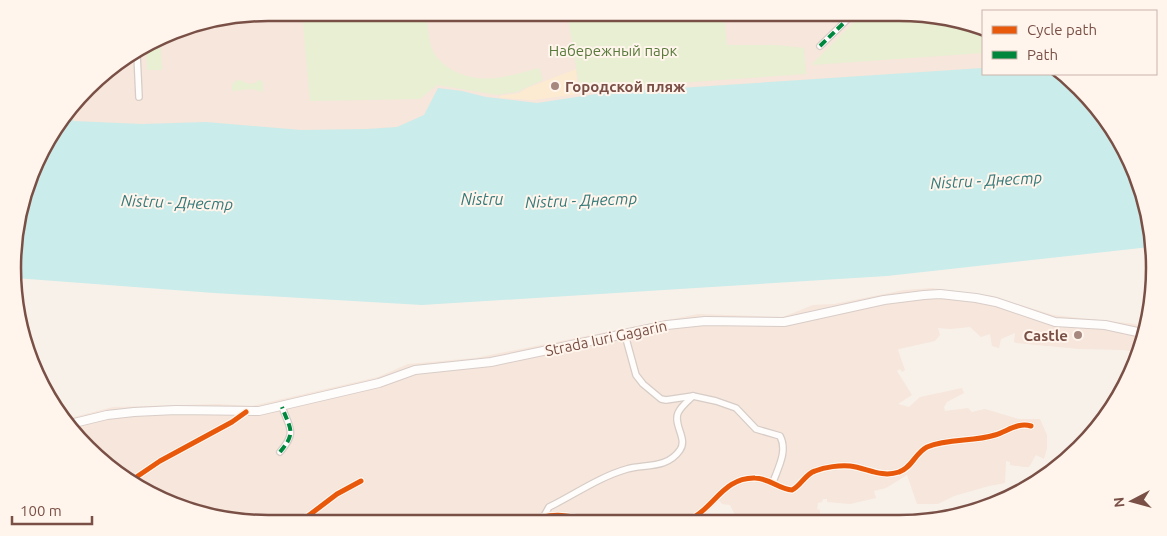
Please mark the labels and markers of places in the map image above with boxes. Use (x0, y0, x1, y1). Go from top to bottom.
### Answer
place label: Городской пляж (565, 78, 686, 95)
marker: Городской пляж (549, 80, 561, 92)
place label: Castle (1023, 327, 1068, 344)
marker: Castle (1072, 329, 1084, 341)

